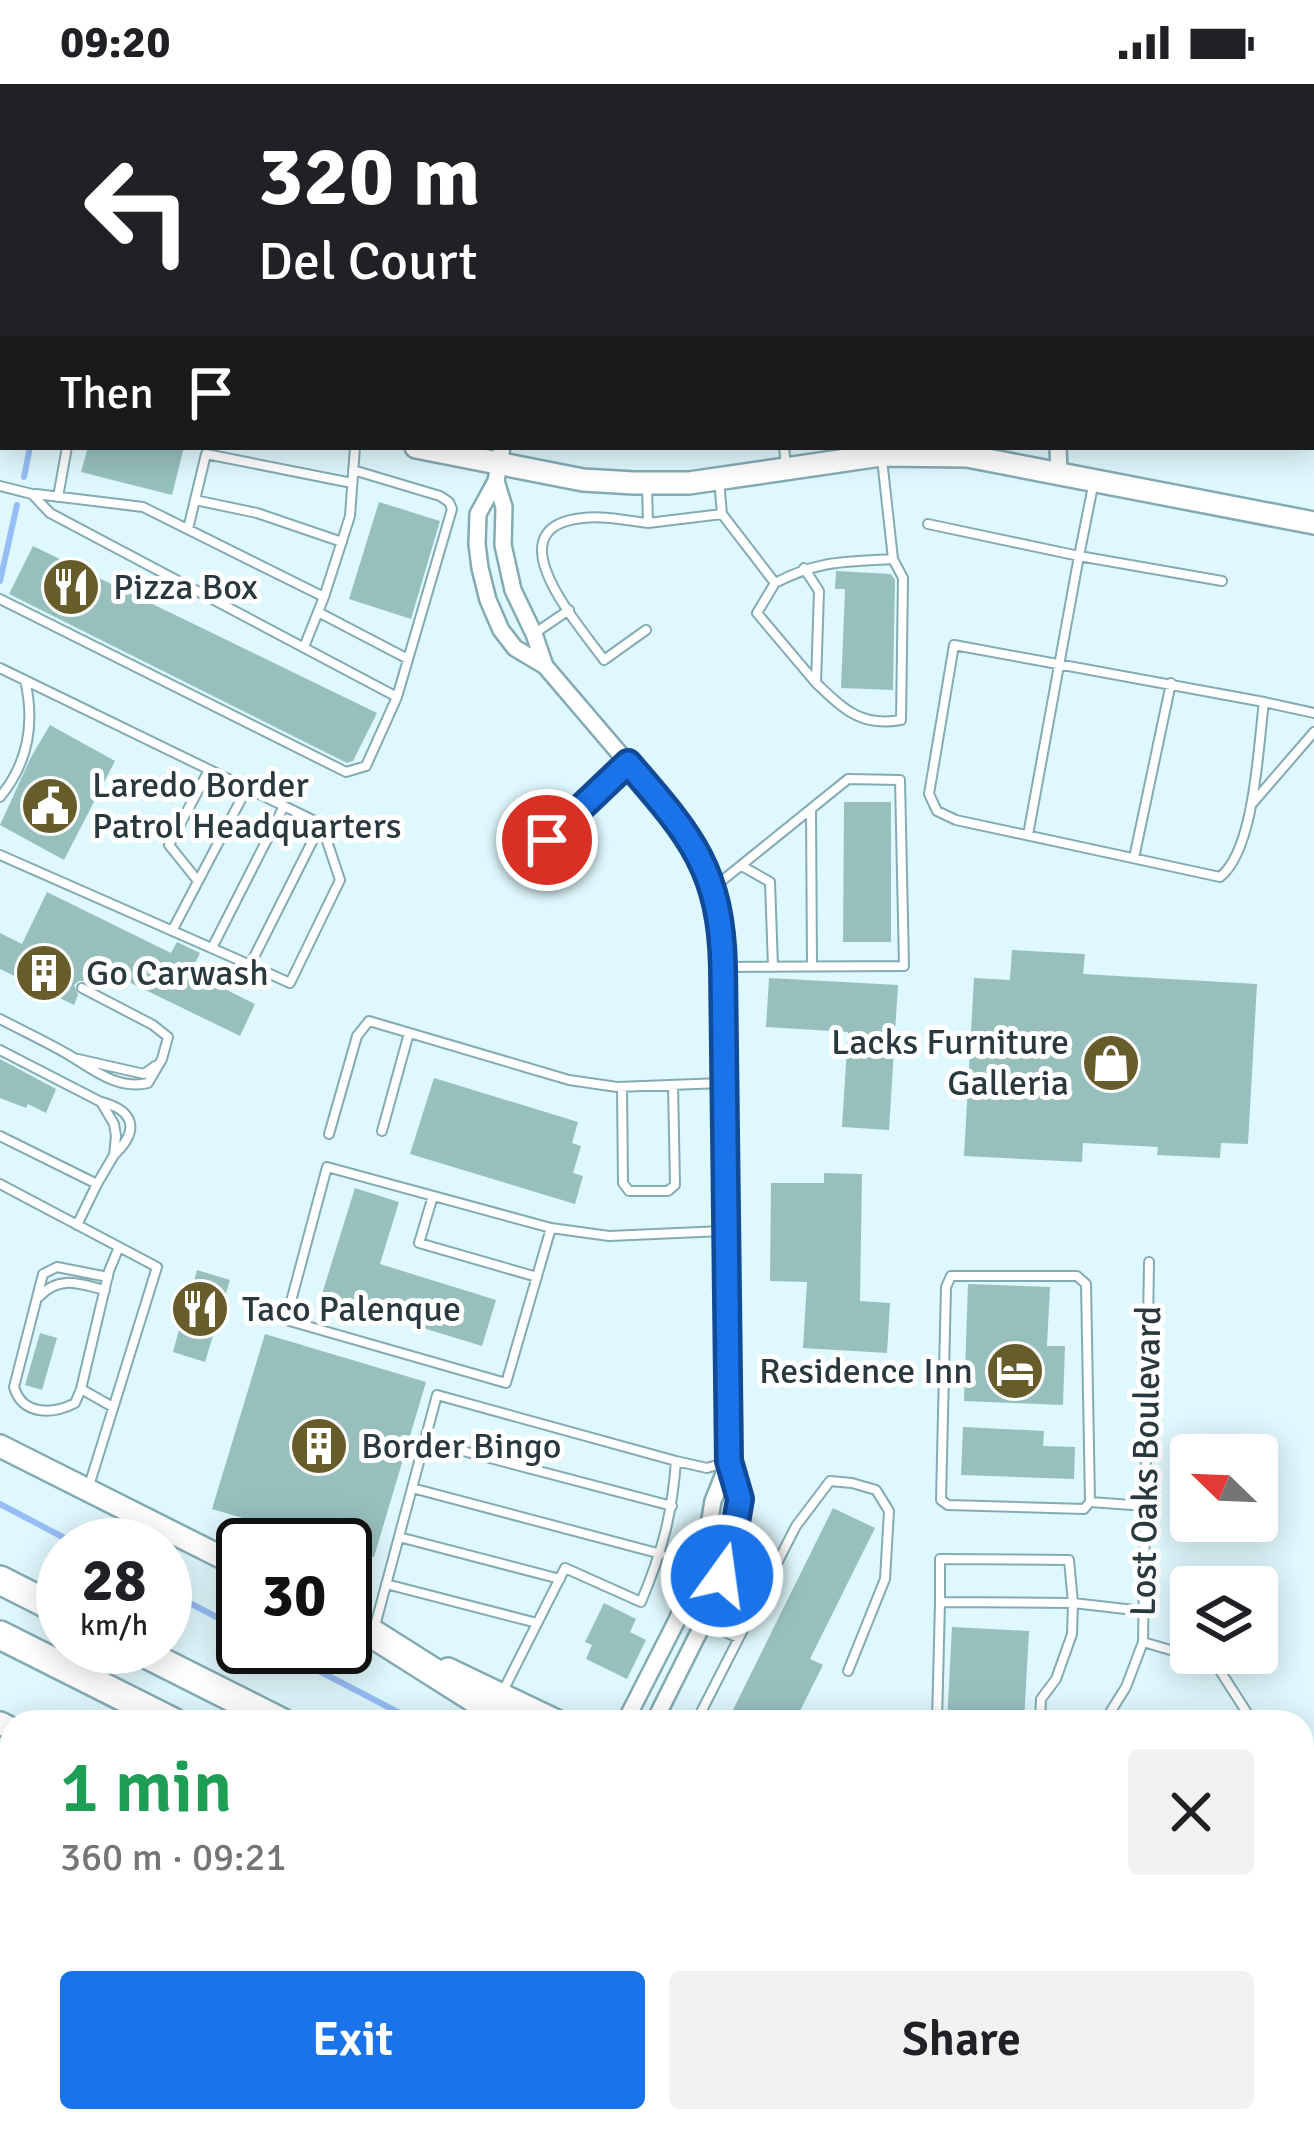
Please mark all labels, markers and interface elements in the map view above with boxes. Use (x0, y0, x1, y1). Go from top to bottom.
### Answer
text: 09:20 (60, 15, 170, 70)
text: 320 m (258, 125, 480, 229)
icon: left (60, 132, 216, 288)
text: Del Court (258, 228, 477, 295)
icon: arrive (178, 360, 244, 426)
text: Then (60, 366, 154, 421)
restaurant icon: Pizza Box (40, 556, 102, 618)
place label: Pizza Box (113, 565, 258, 610)
place label: Laredo Border Patrol Headquarters (92, 763, 402, 849)
public building icon: Laredo Border Patrol Headquarters (19, 775, 81, 837)
pin (496, 789, 598, 891)
icon: arrive (514, 807, 580, 873)
building icon: Go Carwash (13, 942, 75, 1004)
place label: Go Carwash (86, 951, 269, 996)
place label: Lacks Furniture Galleria (831, 1020, 1069, 1106)
shop icon: Lacks Furniture Galleria (1080, 1032, 1142, 1094)
restaurant icon: Taco Palenque (169, 1278, 231, 1340)
place label: Taco Palenque (242, 1287, 461, 1332)
street label: Lost Oaks Boulevard (1121, 1305, 1171, 1617)
hotel icon: Residence Inn (984, 1340, 1046, 1402)
place label: Residence Inn (759, 1349, 973, 1394)
building icon: Border Bingo (288, 1415, 350, 1477)
place label: Border Bingo (361, 1424, 562, 1469)
north arrow (1170, 1434, 1278, 1542)
map controls (1170, 1434, 1278, 1674)
position arrow (659, 1513, 785, 1639)
speed limit sign: 30 (216, 1518, 372, 1674)
text: 28 (82, 1544, 146, 1618)
button: layers (1170, 1566, 1278, 1674)
text: km/h (80, 1607, 148, 1644)
text: 1 min (60, 1743, 232, 1832)
button: close (1128, 1749, 1254, 1875)
text: 360 m · 09:21 (60, 1833, 287, 1881)
button: Exit (60, 1971, 645, 2109)
button: Share (669, 1971, 1254, 2109)

